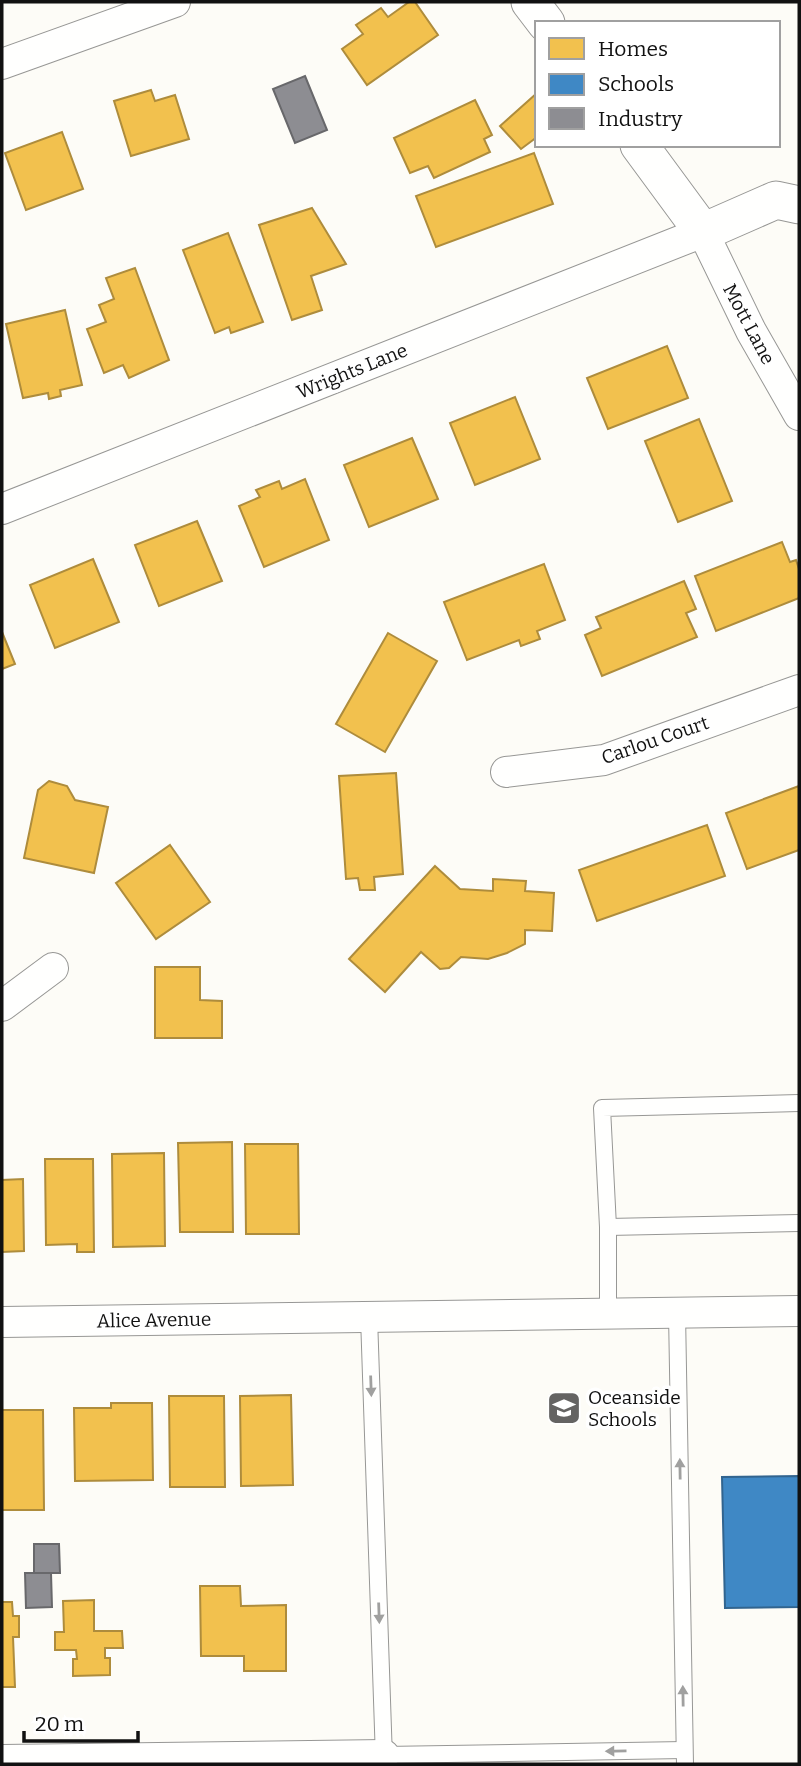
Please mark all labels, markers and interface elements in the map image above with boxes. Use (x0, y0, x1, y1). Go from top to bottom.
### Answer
legend (535, 21, 780, 147)
text: Homes (598, 36, 668, 62)
text: Schools (598, 71, 674, 97)
text: Industry (598, 106, 683, 132)
street label: Mott Lane (718, 280, 780, 368)
street label: Wrights Lane (293, 338, 411, 404)
street label: Carlou Court (598, 711, 712, 769)
street label: Alice Avenue (96, 1308, 212, 1332)
one-way arrow (365, 1375, 377, 1397)
place label: Oceanside Schools (588, 1386, 681, 1431)
school or university icon: Oceanside Schools (545, 1389, 583, 1427)
one-way arrow (674, 1457, 685, 1479)
one-way arrow (373, 1602, 384, 1624)
one-way arrow (678, 1685, 689, 1707)
scale bar (24, 1700, 138, 1744)
text: 20 m (35, 1711, 84, 1737)
one-way arrow (605, 1745, 627, 1757)

